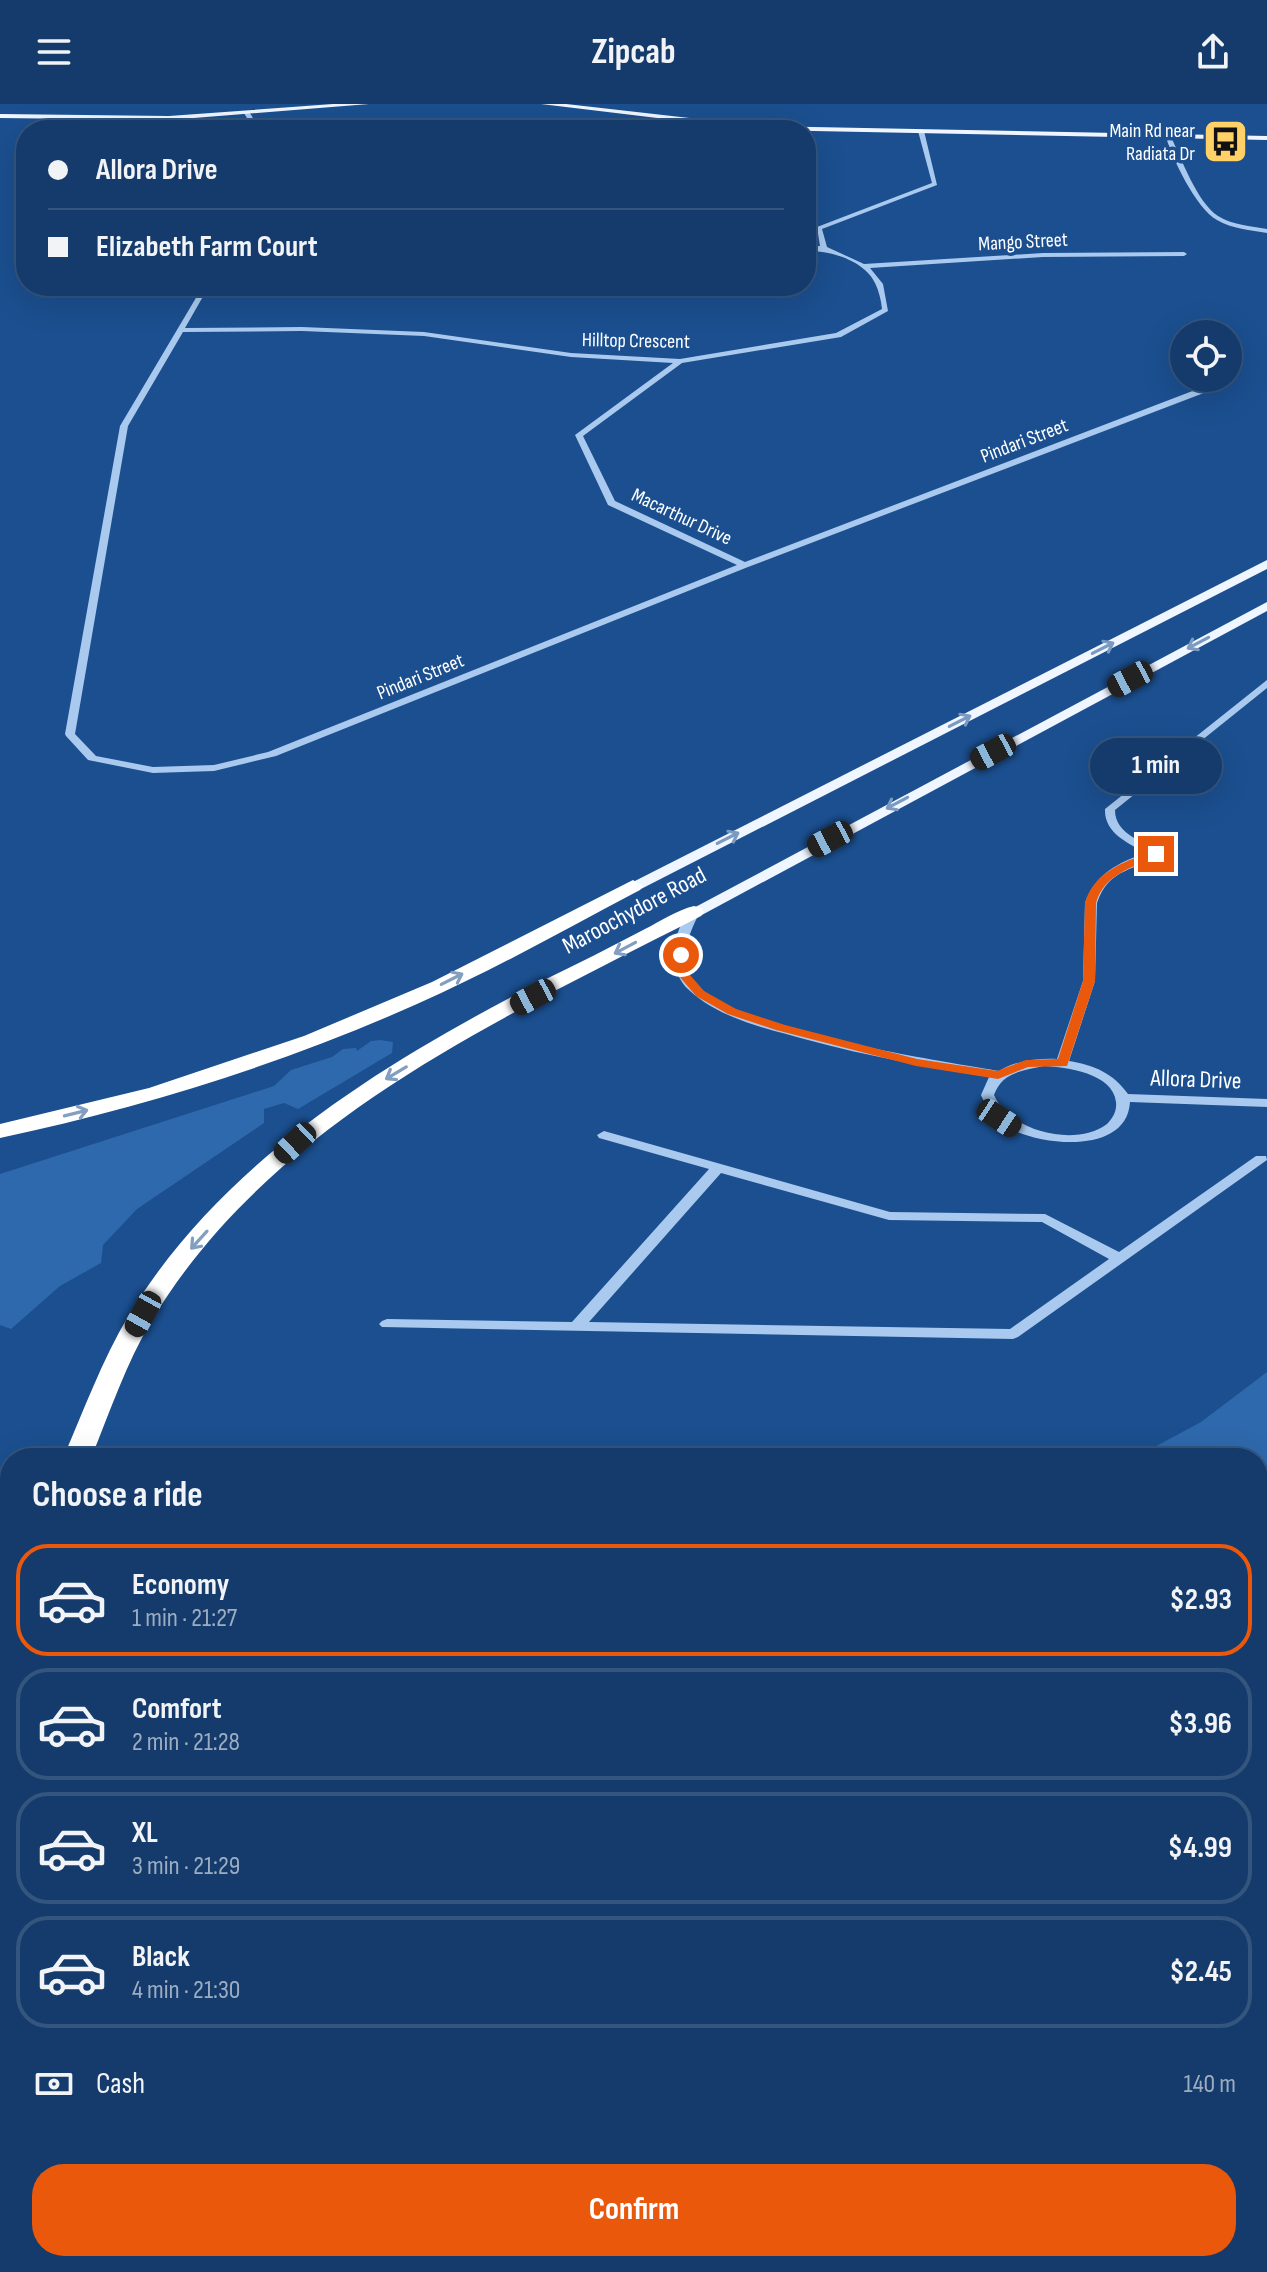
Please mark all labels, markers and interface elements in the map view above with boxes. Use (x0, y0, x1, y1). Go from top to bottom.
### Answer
icon: menu (32, 30, 76, 74)
icon: share (1191, 30, 1235, 74)
text: Zipcab (591, 31, 676, 74)
bus stop icon: Main Rd near Radiata Dr (1202, 118, 1250, 166)
place label: Main Rd near Radiata Dr (1109, 119, 1195, 166)
text: Allora Drive (96, 152, 218, 188)
street label: Mango Street (978, 228, 1068, 256)
text: Elizabeth Farm Court (96, 229, 318, 265)
map controls (1170, 320, 1242, 392)
button: locate (1170, 320, 1242, 392)
street label: Hilltop Crescent (582, 328, 690, 354)
street label: Pindari Street (977, 413, 1071, 469)
street label: Macarthur Drive (628, 483, 736, 551)
one-way arrow (1187, 635, 1210, 651)
one-way arrow (1091, 639, 1115, 655)
street label: Pindari Street (373, 649, 467, 705)
car (1103, 657, 1157, 701)
one-way arrow (947, 712, 971, 728)
car (966, 730, 1020, 774)
callout: 1 min (1090, 738, 1222, 794)
text: 1 min (1132, 750, 1180, 781)
one-way arrow (885, 796, 909, 812)
car (803, 817, 857, 861)
one-way arrow (715, 830, 739, 846)
route end (1138, 836, 1174, 872)
street label: Maroochydore Road (557, 860, 711, 961)
route start (663, 937, 699, 973)
one-way arrow (613, 941, 637, 957)
one-way arrow (439, 970, 463, 986)
car (506, 975, 560, 1019)
street label: Allora Drive (1149, 1063, 1242, 1096)
one-way arrow (386, 1064, 408, 1081)
car (972, 1095, 1026, 1141)
one-way arrow (63, 1105, 88, 1120)
car (269, 1118, 321, 1168)
one-way arrow (190, 1229, 208, 1249)
car (121, 1287, 165, 1341)
text: Choose a ride (32, 1474, 203, 1517)
icon: car (36, 1564, 108, 1636)
text: Economy (132, 1567, 229, 1603)
text: $2.93 (1169, 1582, 1232, 1618)
text: 1 min · 21:27 (132, 1603, 237, 1634)
icon: car (36, 1688, 108, 1760)
text: Comfort (132, 1691, 222, 1727)
text: $3.96 (1168, 1706, 1232, 1742)
text: 2 min · 21:28 (132, 1727, 240, 1758)
icon: car (36, 1812, 108, 1884)
text: XL (132, 1815, 158, 1851)
text: $4.99 (1168, 1830, 1232, 1866)
text: 3 min · 21:29 (132, 1851, 240, 1882)
icon: car (36, 1936, 108, 2008)
text: Black (132, 1939, 190, 1975)
text: $2.45 (1169, 1954, 1232, 1990)
text: 4 min · 21:30 (132, 1975, 240, 2006)
icon: cash (32, 2062, 76, 2106)
text: Cash (96, 2066, 145, 2102)
text: 140 m (1184, 2069, 1236, 2100)
button: Confirm (32, 2164, 1236, 2256)

